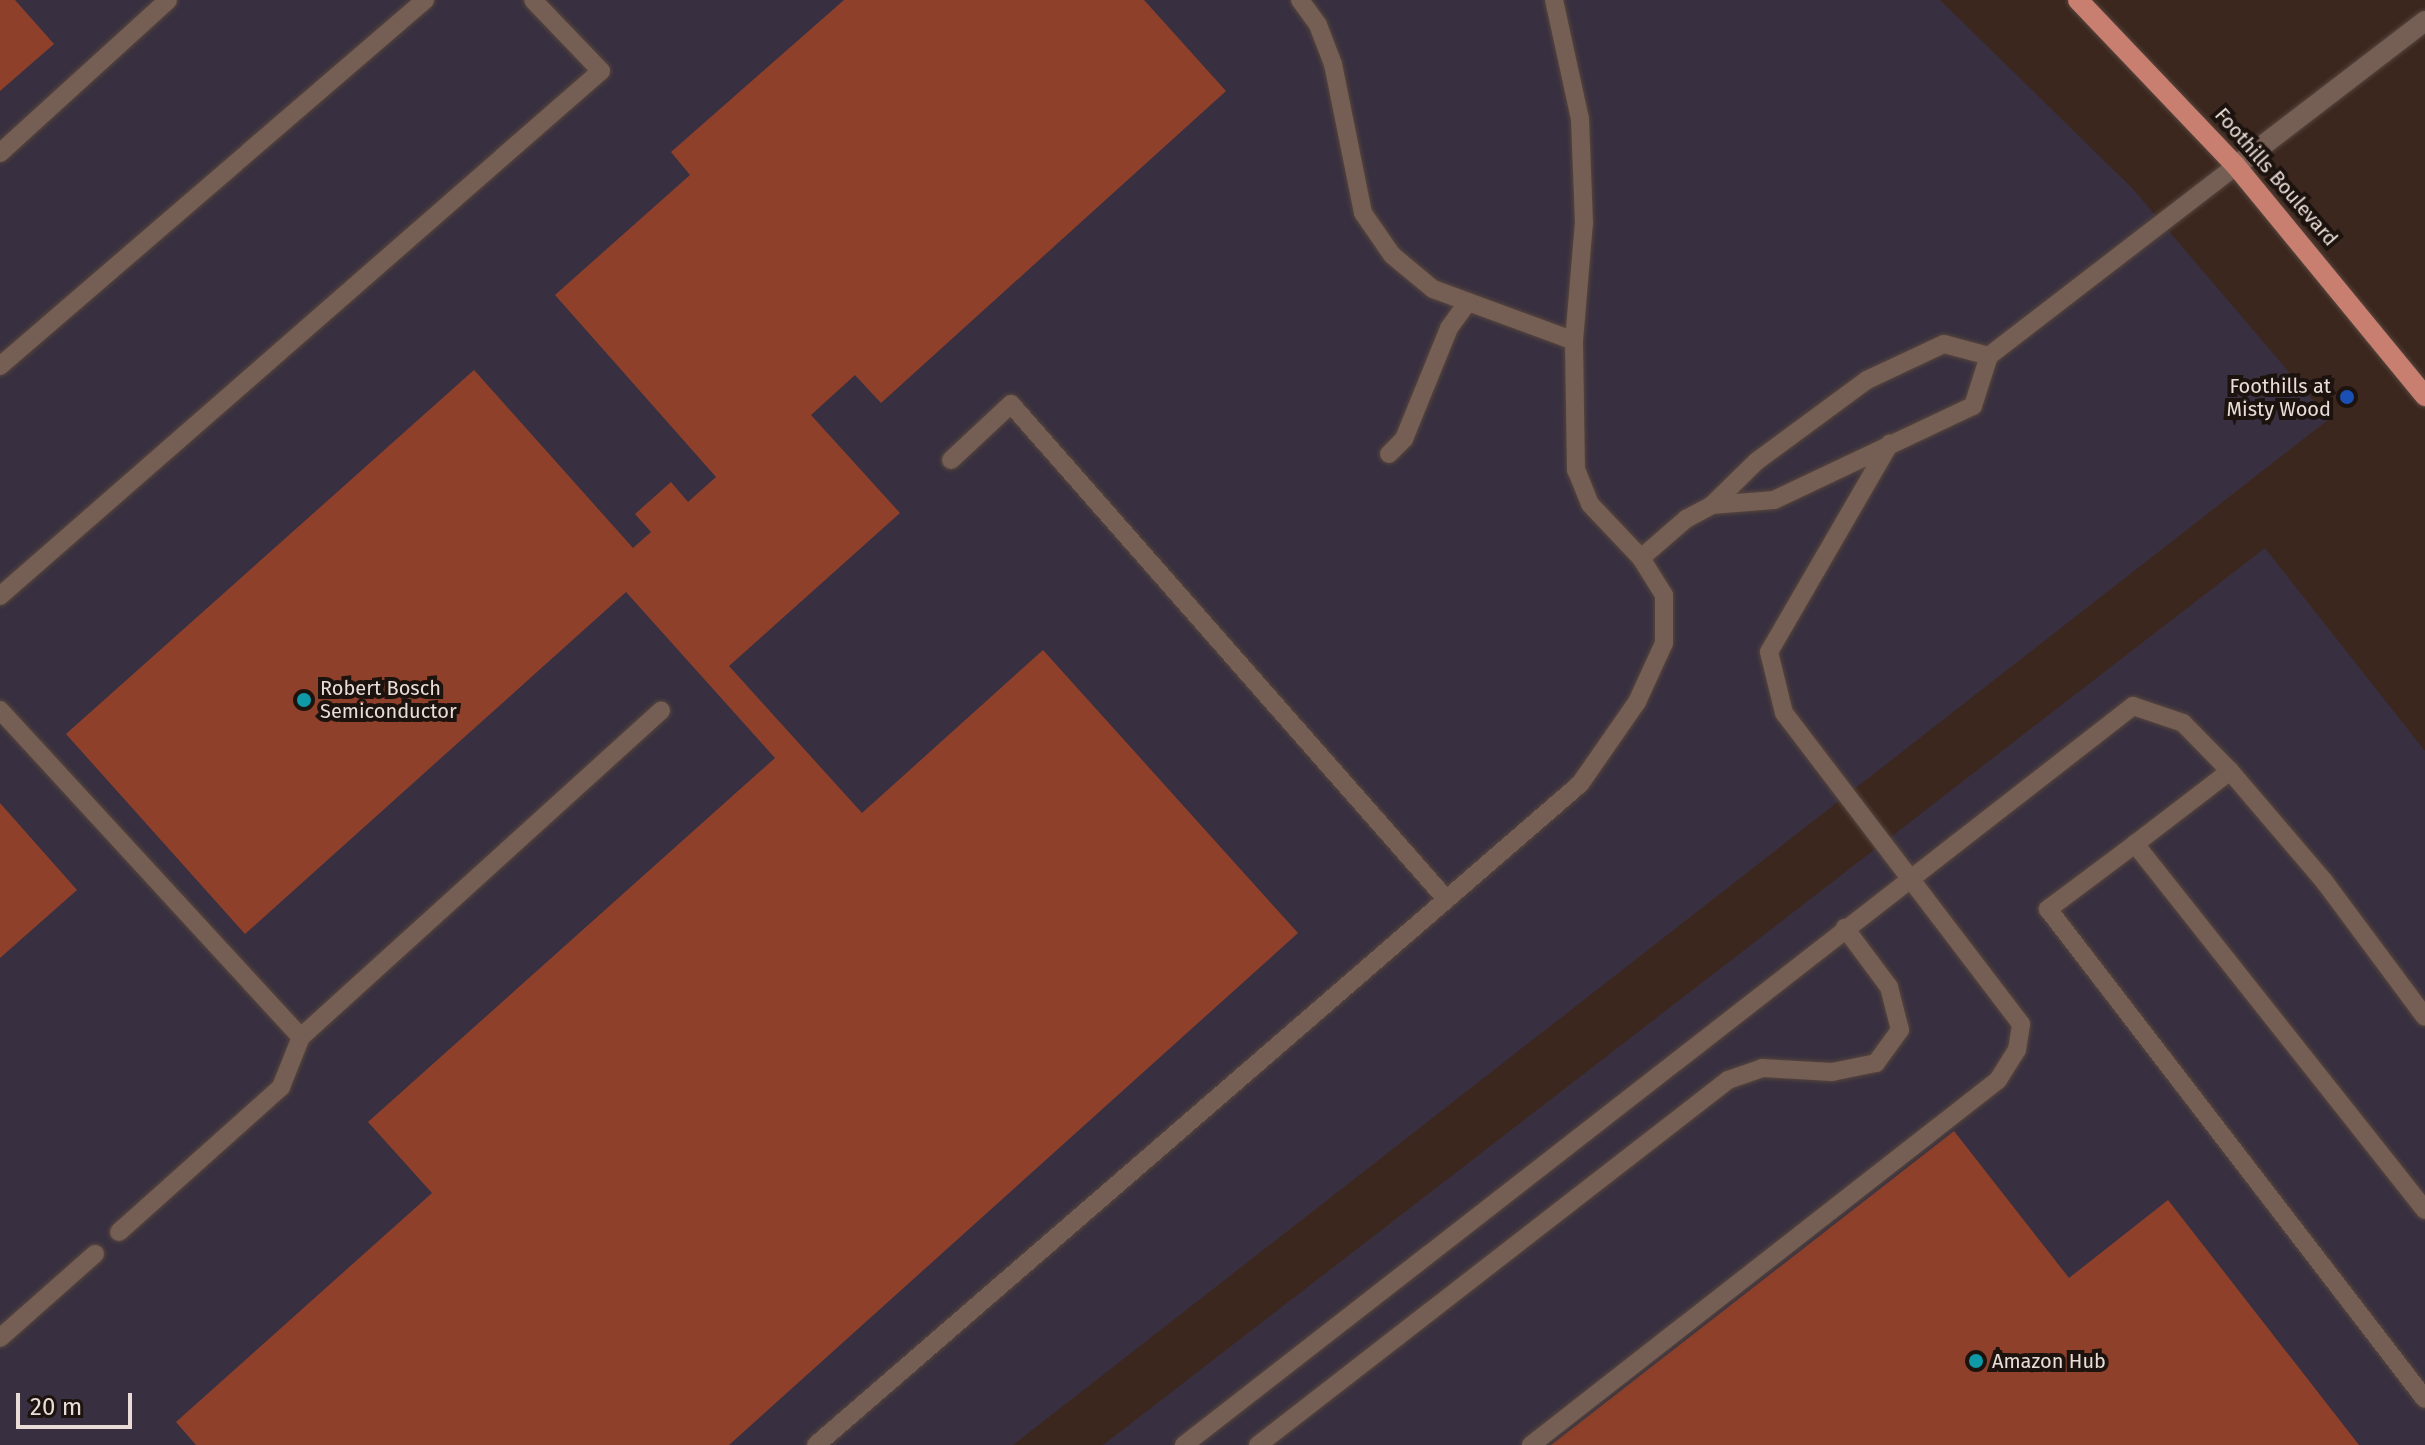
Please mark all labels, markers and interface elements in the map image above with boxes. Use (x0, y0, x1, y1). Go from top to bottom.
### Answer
street label: Foothills Boulevard (2210, 103, 2342, 251)
place label: Foothills at Misty Wood (2227, 374, 2331, 421)
marker: Foothills at Misty Wood (2338, 388, 2356, 406)
place label: Robert Bosch Semiconductor (320, 676, 457, 723)
marker: Robert Bosch Semiconductor (295, 691, 313, 709)
place label: Amazon Hub (1992, 1349, 2106, 1373)
marker: Amazon Hub (1967, 1352, 1985, 1370)
scale bar (20, 1377, 136, 1427)
text: 20 m (30, 1393, 82, 1421)

